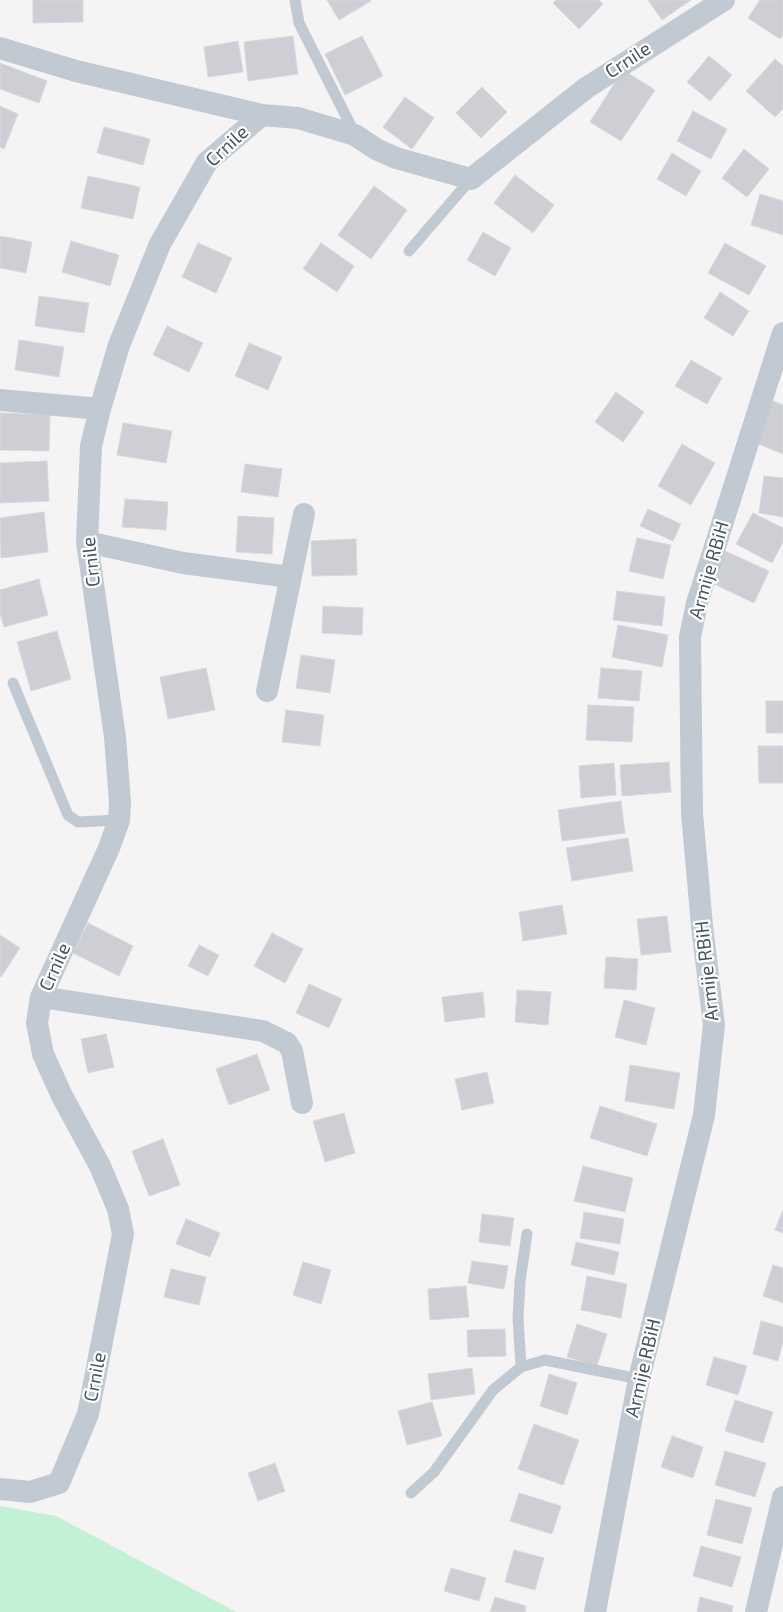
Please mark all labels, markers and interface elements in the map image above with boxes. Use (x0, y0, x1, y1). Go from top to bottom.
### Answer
street label: Crnile (601, 37, 655, 83)
street label: Crnile (201, 121, 253, 171)
street label: Armije RBiH (684, 518, 734, 622)
street label: Crnile (77, 536, 105, 588)
street label: Armije RBiH (690, 920, 724, 1022)
street label: Crnile (34, 940, 76, 994)
street label: Armije RBiH (621, 1316, 665, 1420)
street label: Crnile (79, 1350, 111, 1404)

